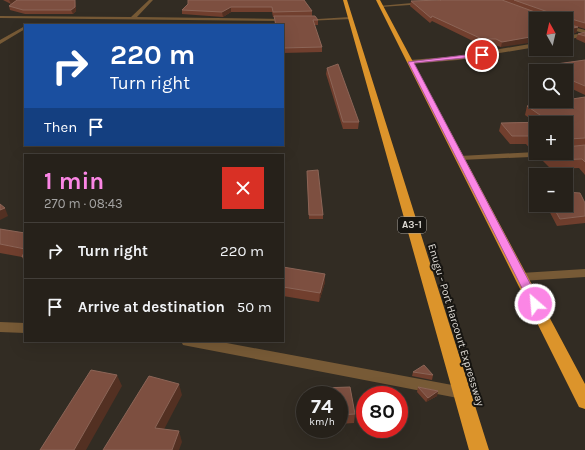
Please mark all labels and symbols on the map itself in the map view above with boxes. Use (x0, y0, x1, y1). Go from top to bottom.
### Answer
north arrow (529, 12, 573, 56)
pin (465, 38, 499, 72)
road number: A3-1 (398, 217, 426, 233)
street label: Enugu - Port Harcourt Expressway (425, 242, 487, 408)
position arrow (514, 283, 556, 325)
speed limit sign: 80 (356, 386, 408, 438)

